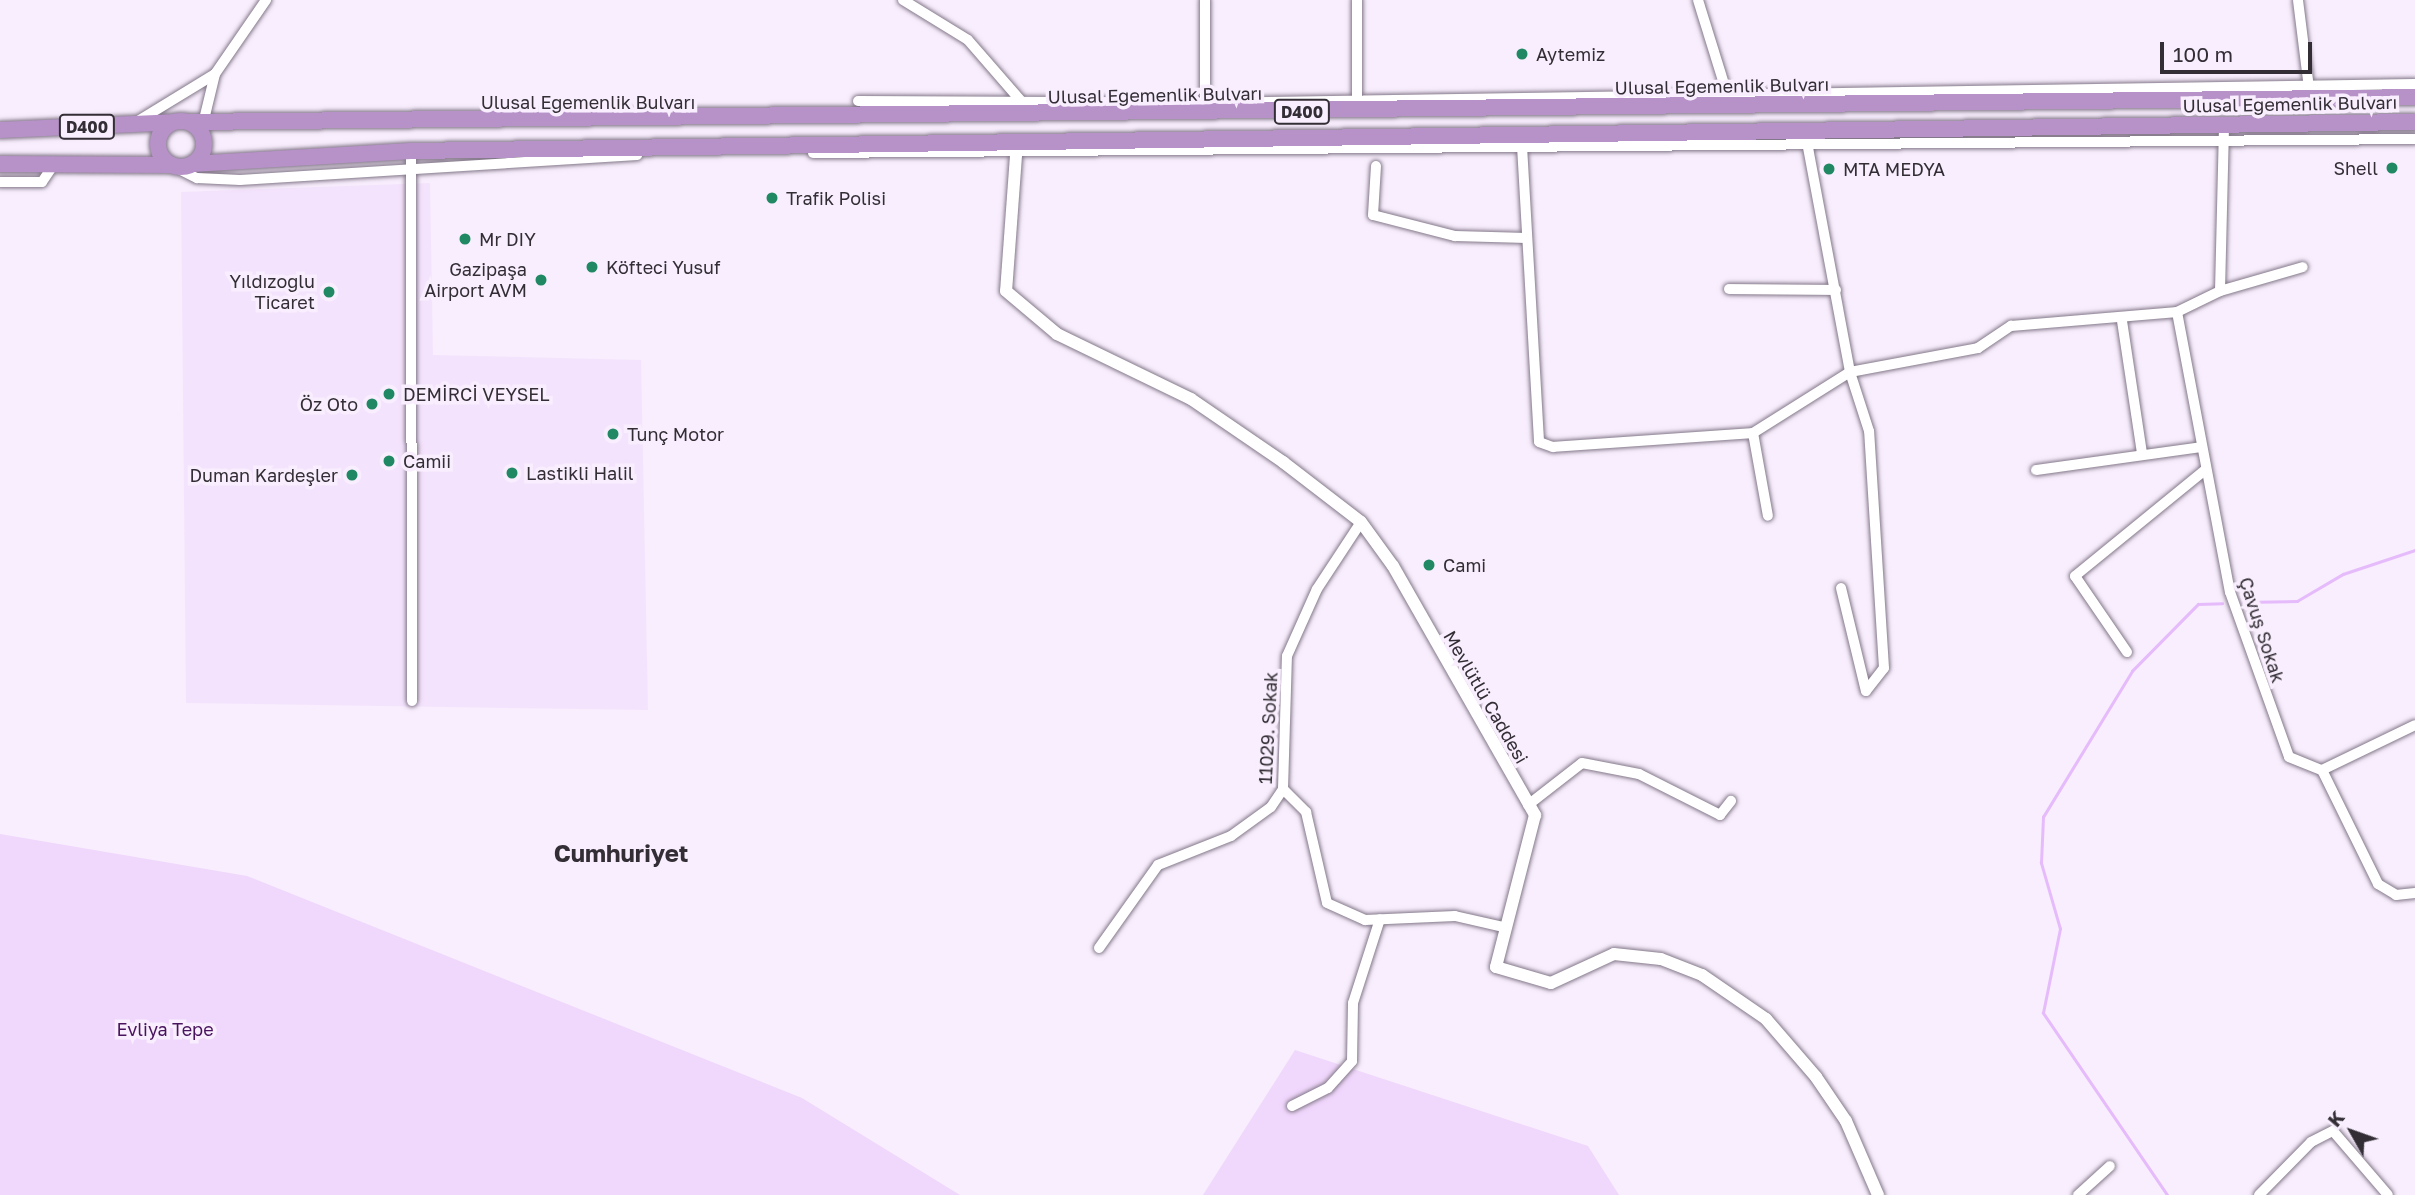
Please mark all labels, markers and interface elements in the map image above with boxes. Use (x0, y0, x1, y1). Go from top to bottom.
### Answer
scale bar (2163, 28, 2315, 72)
text: 100 m (2173, 41, 2233, 67)
place label: Aytemiz (1536, 43, 1605, 65)
marker: Aytemiz (1514, 46, 1530, 62)
street label: Ulusal Egemenlik Bulvarı (1614, 73, 1830, 99)
street label: Ulusal Egemenlik Bulvarı (1047, 82, 1263, 108)
street label: Ulusal Egemenlik Bulvarı (481, 91, 695, 113)
street label: Ulusal Egemenlik Bulvarı (2182, 91, 2398, 117)
road number: D400 (1272, 100, 1332, 124)
road number: D400 (57, 114, 117, 140)
place label: Shell (2333, 157, 2378, 179)
place label: MTA MEDYA (1843, 158, 1945, 180)
marker: Shell (2384, 160, 2400, 176)
marker: MTA MEDYA (1821, 161, 1837, 177)
place label: Trafik Polisi (786, 187, 886, 209)
marker: Trafik Polisi (764, 190, 780, 206)
place label: Mr DIY (479, 228, 536, 250)
marker: Mr DIY (457, 231, 473, 247)
place label: Köfteci Yusuf (606, 256, 721, 278)
place label: Gazipaşa Airport AVM (424, 259, 527, 302)
marker: Köfteci Yusuf (584, 259, 600, 275)
place label: Yıldızoğlu Ticaret (229, 271, 315, 314)
marker: Gazipaşa Airport AVM (533, 272, 549, 288)
marker: Yıldızoğlu Ticaret (321, 284, 337, 300)
place label: DEMİRCİ VEYSEL (403, 383, 549, 405)
marker: DEMİRCİ VEYSEL (381, 386, 397, 402)
place label: Öz Oto (300, 393, 358, 415)
marker: Öz Oto (364, 396, 380, 412)
place label: Tunç Motor (627, 423, 724, 445)
marker: Tunç Motor (605, 426, 621, 442)
place label: Camii (403, 450, 451, 472)
marker: Camii (381, 453, 397, 469)
place label: Lastikli Halil (526, 462, 634, 484)
place label: Duman Kardeşler (190, 464, 338, 486)
marker: Lastikli Halil (504, 465, 520, 481)
marker: Duman Kardeşler (344, 467, 360, 483)
place label: Cami (1443, 554, 1486, 576)
marker: Cami (1421, 557, 1437, 573)
street label: Çavuş Sokak (2235, 574, 2289, 686)
street label: Mevlütlü Caddesi (1439, 627, 1533, 767)
street label: 11029. Sokak (1254, 671, 1282, 785)
district label: Cumhuriyet (554, 839, 688, 867)
park label: Evliya Tepe (116, 1018, 214, 1040)
north arrow (2317, 1097, 2387, 1167)
text: K (2322, 1106, 2349, 1131)

